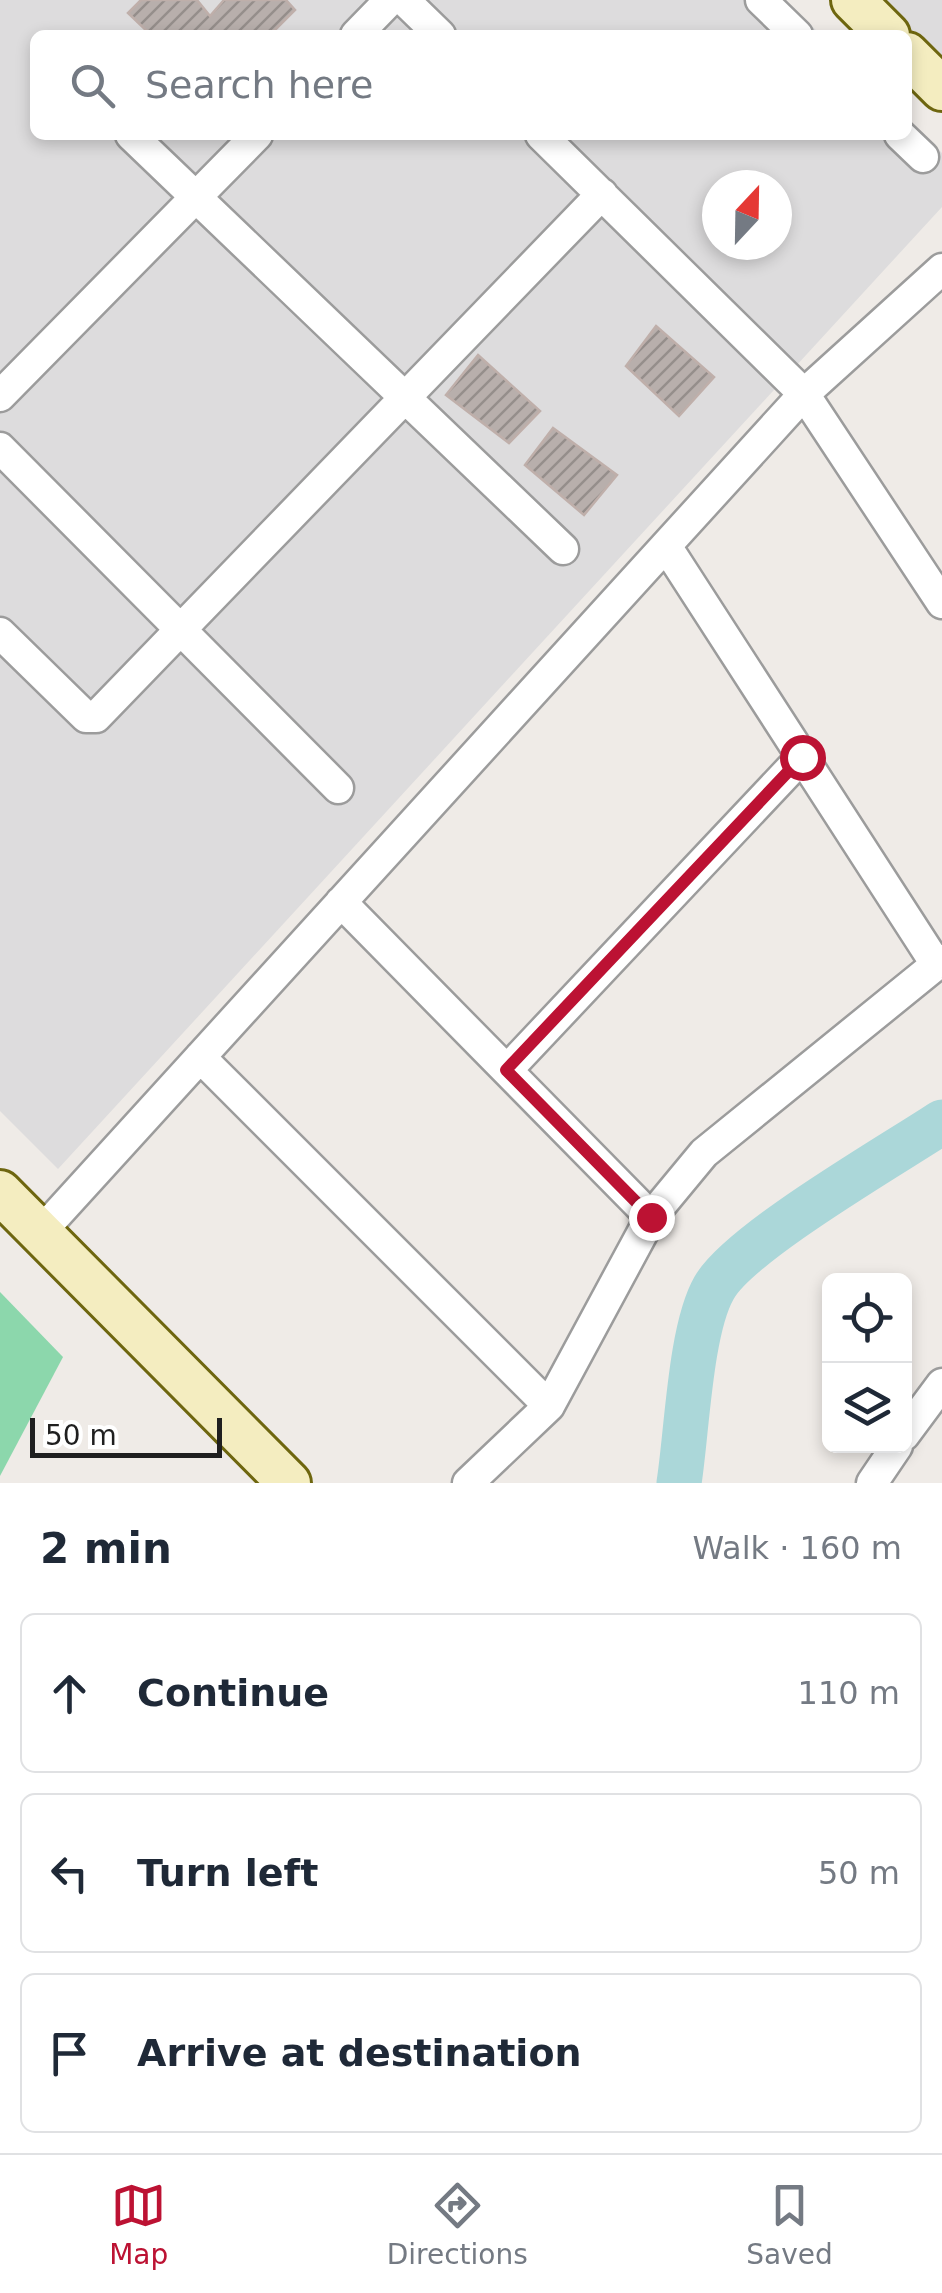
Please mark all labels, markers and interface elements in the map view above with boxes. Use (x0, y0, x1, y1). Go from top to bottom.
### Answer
search box (30, 30, 912, 140)
icon: search (65, 58, 120, 113)
text: Search here (145, 63, 373, 107)
north arrow (702, 170, 792, 260)
route start (780, 735, 826, 781)
route end (629, 1195, 675, 1241)
map controls (822, 1273, 912, 1453)
button: locate (822, 1273, 912, 1363)
button: layers (822, 1363, 912, 1453)
scale bar (30, 1413, 222, 1458)
text: 50 m (45, 1419, 117, 1452)
text: 2 min (40, 1524, 172, 1573)
text: Walk · 160 m (692, 1529, 902, 1567)
icon: ahead (42, 1666, 97, 1721)
text: Continue (137, 1671, 329, 1715)
text: 110 m (798, 1674, 900, 1712)
icon: left (42, 1846, 97, 1901)
text: Turn left (137, 1851, 318, 1895)
text: 50 m (818, 1854, 900, 1892)
icon: arrive (42, 2026, 97, 2081)
text: Arrive at destination (137, 2031, 582, 2075)
tab: Map (109, 2178, 168, 2271)
tab: Directions (387, 2178, 528, 2271)
tab: Saved (746, 2178, 833, 2271)

